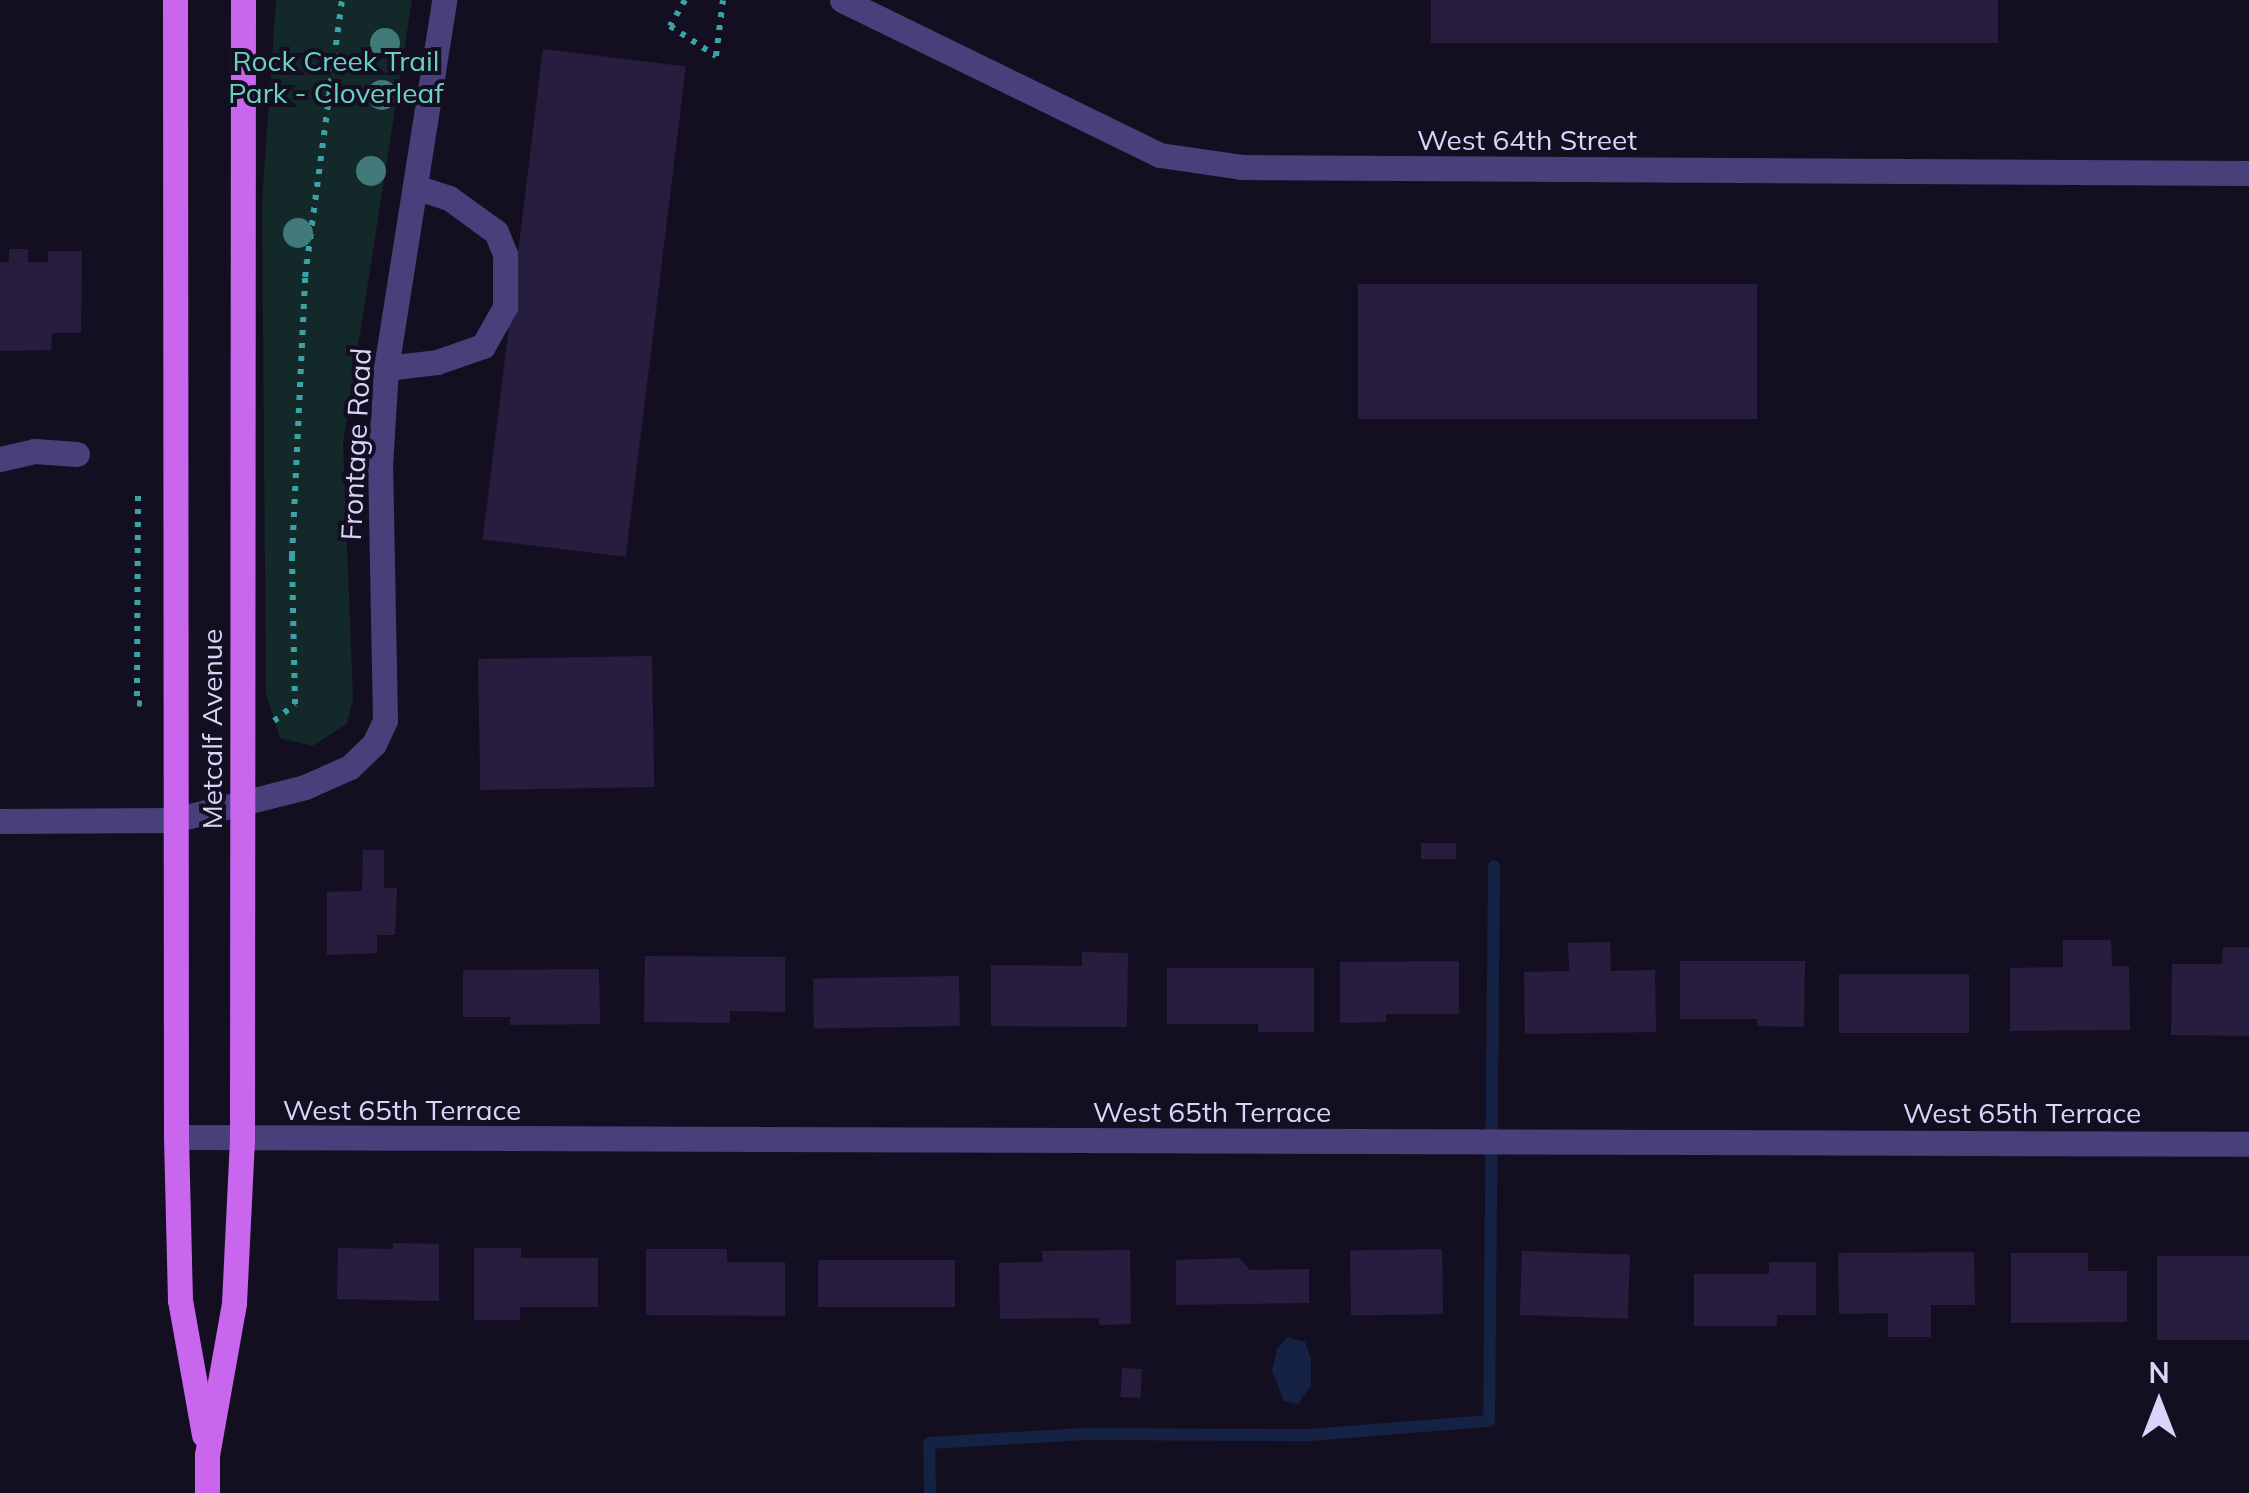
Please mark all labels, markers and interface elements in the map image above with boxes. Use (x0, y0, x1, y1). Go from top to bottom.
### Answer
park label: Rock Creek Trail Park - Cloverleaf (228, 44, 444, 110)
street label: West 64th Street (1417, 123, 1637, 157)
street label: Frontage Road (334, 347, 378, 541)
street label: Metcalf Avenue (195, 629, 229, 829)
street label: West 65th Terrace (283, 1093, 521, 1127)
street label: West 65th Terrace (1093, 1095, 1331, 1129)
street label: West 65th Terrace (1903, 1096, 2141, 1130)
north arrow (2109, 1353, 2209, 1453)
text: N (2148, 1355, 2170, 1390)

